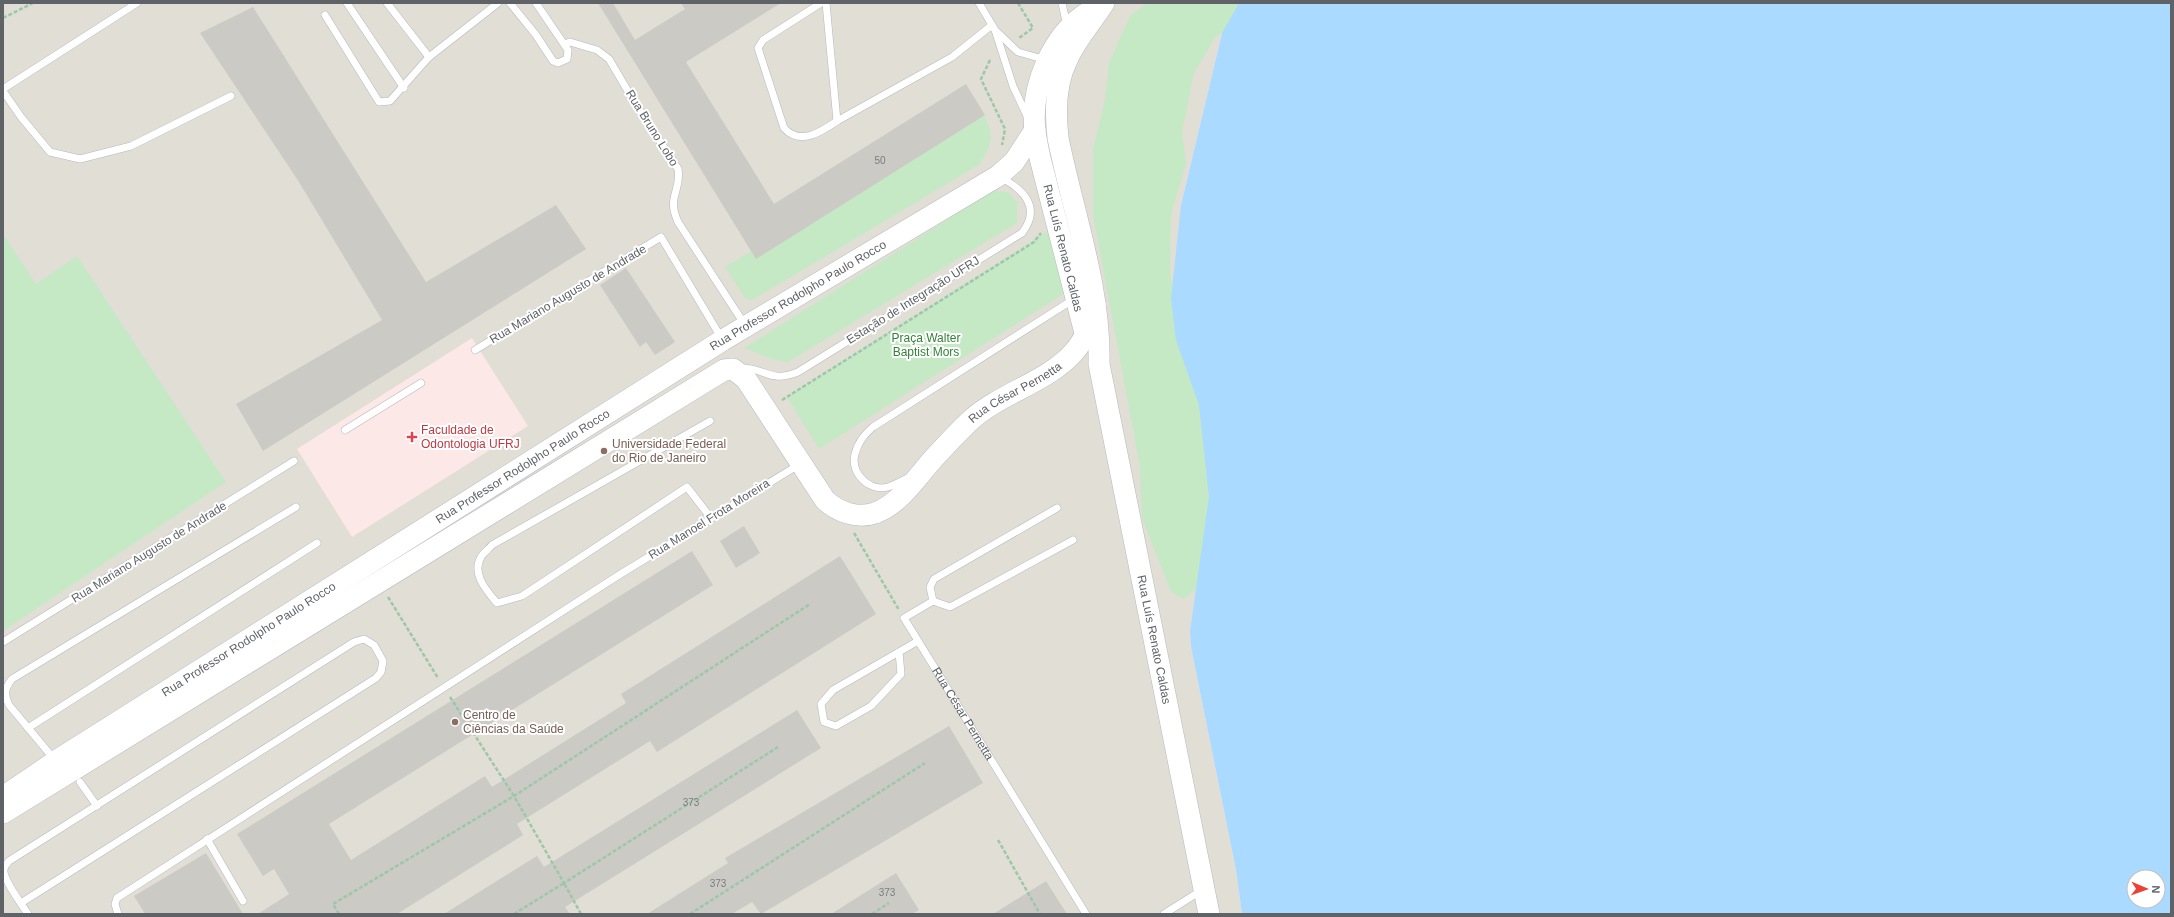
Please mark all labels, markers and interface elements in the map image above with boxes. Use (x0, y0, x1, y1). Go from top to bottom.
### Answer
street label: Rua Bruno Lobo (623, 87, 681, 169)
house number: 50 (874, 155, 886, 166)
street label: Rua Luís Renato Caldas (1040, 183, 1086, 313)
street label: Rua Professor Rodolpho Paulo Rocco (707, 237, 889, 354)
street label: Rua Mariano Augusto de Andrade (487, 241, 649, 346)
street label: Estação de Integração UFRJ (844, 253, 982, 347)
park label: Praça Walter Baptist Mors (892, 331, 960, 359)
street label: Rua César Pernetta (966, 359, 1065, 426)
street label: Rua Professor Rodolpho Paulo Rocco (433, 406, 613, 527)
place label: Faculdade de Odontologia UFRJ (421, 423, 520, 451)
marker: Faculdade de Odontologia UFRJ (406, 431, 418, 443)
place label: Universidade Federal do Rio de Janeiro (612, 437, 726, 465)
marker: Universidade Federal do Rio de Janeiro (599, 446, 609, 456)
street label: Rua Manoel Frota Moreira (646, 476, 772, 562)
street label: Rua Mariano Augusto de Andrade (69, 498, 229, 606)
street label: Rua Luís Renato Caldas (1134, 574, 1174, 705)
street label: Rua Professor Rodolpho Paulo Rocco (159, 579, 339, 699)
street label: Rua César Pernetta (929, 665, 997, 763)
place label: Centro de Ciências da Saúde (463, 708, 564, 736)
marker: Centro de Ciências da Saúde (450, 717, 460, 727)
house number: 373 (683, 797, 700, 808)
north arrow (2126, 869, 2166, 909)
house number: 373 (710, 878, 727, 889)
text: N (2150, 885, 2162, 894)
house number: 373 (879, 887, 896, 898)

